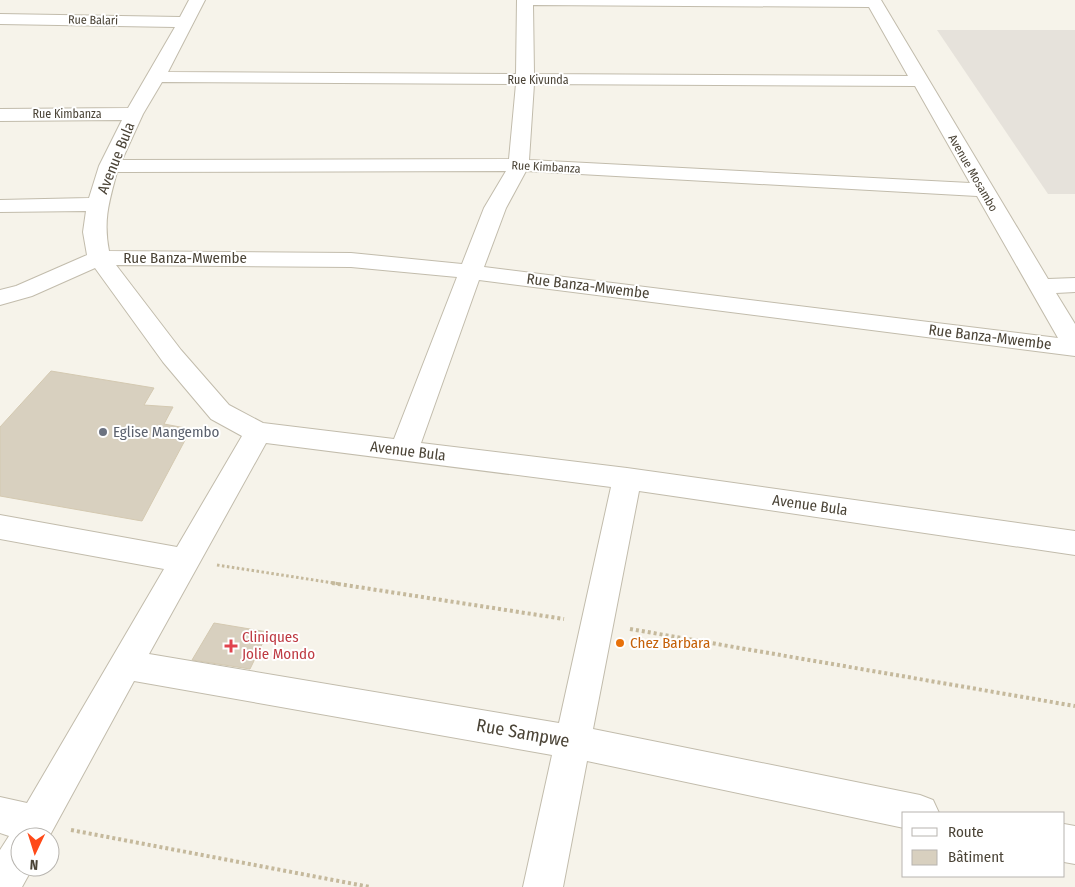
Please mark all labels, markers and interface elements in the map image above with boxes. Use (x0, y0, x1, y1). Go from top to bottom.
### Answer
street label: Rue Balari (68, 13, 118, 27)
street label: Rue Kivunda (507, 73, 569, 87)
street label: Rue Kimbanza (32, 107, 102, 121)
street label: Avenue Bula (93, 119, 139, 197)
street label: Avenue Mosambo (945, 132, 1001, 214)
street label: Rue Kimbanza (511, 158, 581, 176)
street label: Rue Banza-Mwembe (123, 249, 247, 267)
street label: Rue Banza-Mwembe (525, 270, 651, 302)
street label: Rue Banza-Mwembe (927, 321, 1053, 353)
place label: Eglise Mangembo (113, 423, 220, 441)
marker: Eglise Mangembo (97, 426, 109, 438)
street label: Avenue Bula (369, 437, 447, 465)
street label: Avenue Bula (771, 491, 849, 519)
place label: Cliniques Jolie Mondo (242, 628, 315, 663)
place label: Chez Barbara (630, 634, 710, 652)
marker: Chez Barbara (614, 637, 626, 649)
marker: Cliniques Jolie Mondo (224, 639, 238, 653)
street label: Rue Sampwe (475, 714, 571, 752)
legend (902, 812, 1065, 877)
text: Route (948, 823, 984, 841)
north arrow (10, 827, 60, 877)
text: Bâtiment (948, 848, 1004, 866)
text: N (29, 856, 39, 873)

